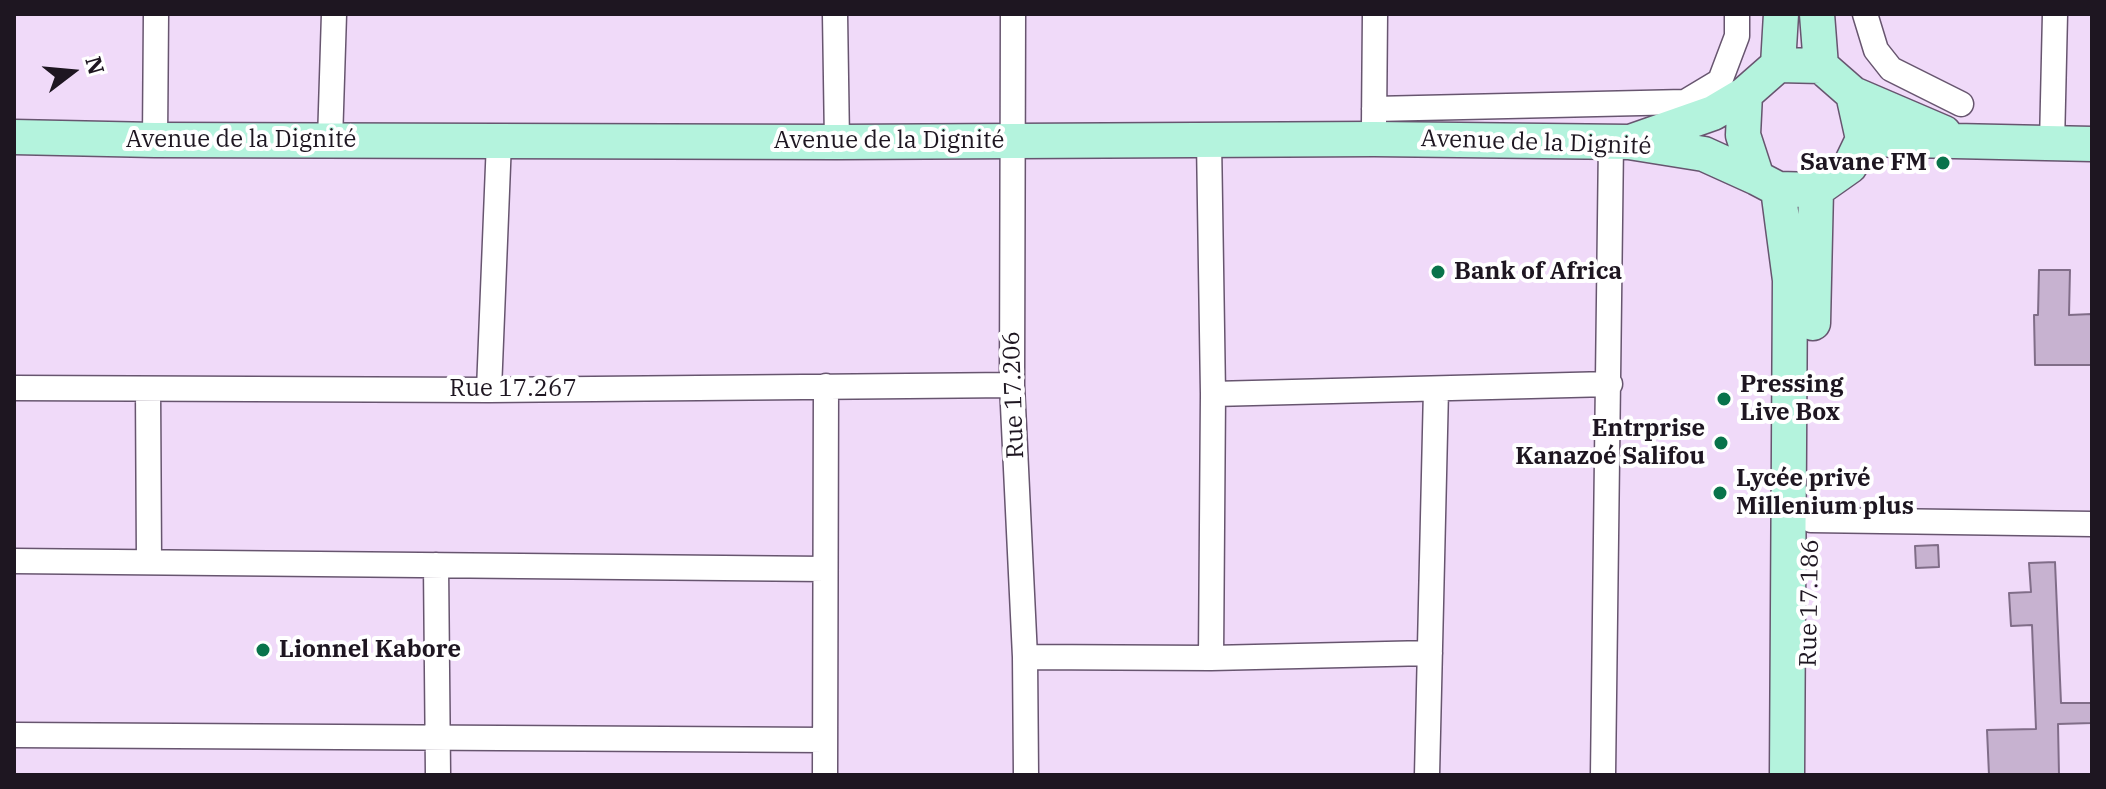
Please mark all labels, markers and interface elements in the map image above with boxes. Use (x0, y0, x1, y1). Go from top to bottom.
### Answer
north arrow (32, 32, 112, 112)
text: N (79, 53, 112, 78)
street label: Avenue de la Dignité (1420, 125, 1652, 161)
street label: Avenue de la Dignité (126, 126, 356, 154)
street label: Avenue de la Dignité (774, 127, 1004, 155)
place label: Savane FM (1800, 149, 1927, 177)
marker: Savane FM (1934, 154, 1952, 172)
place label: Bank of Africa (1454, 258, 1622, 286)
marker: Bank of Africa (1429, 263, 1447, 281)
street label: Rue 17.206 (997, 331, 1031, 459)
place label: Pressing Live Box (1740, 371, 1844, 427)
street label: Rue 17.267 (449, 375, 577, 403)
marker: Pressing Live Box (1715, 390, 1733, 408)
place label: Entrprise Kanazoé Salifou (1515, 415, 1705, 471)
marker: Entrprise Kanazoé Salifou (1712, 434, 1730, 452)
place label: Lycée privé Millenium plus (1736, 465, 1914, 521)
marker: Lycée privé Millenium plus (1711, 484, 1729, 502)
street label: Rue 17.186 (1794, 539, 1826, 667)
place label: Lionnel Kabore (279, 636, 461, 664)
marker: Lionnel Kabore (254, 641, 272, 659)

